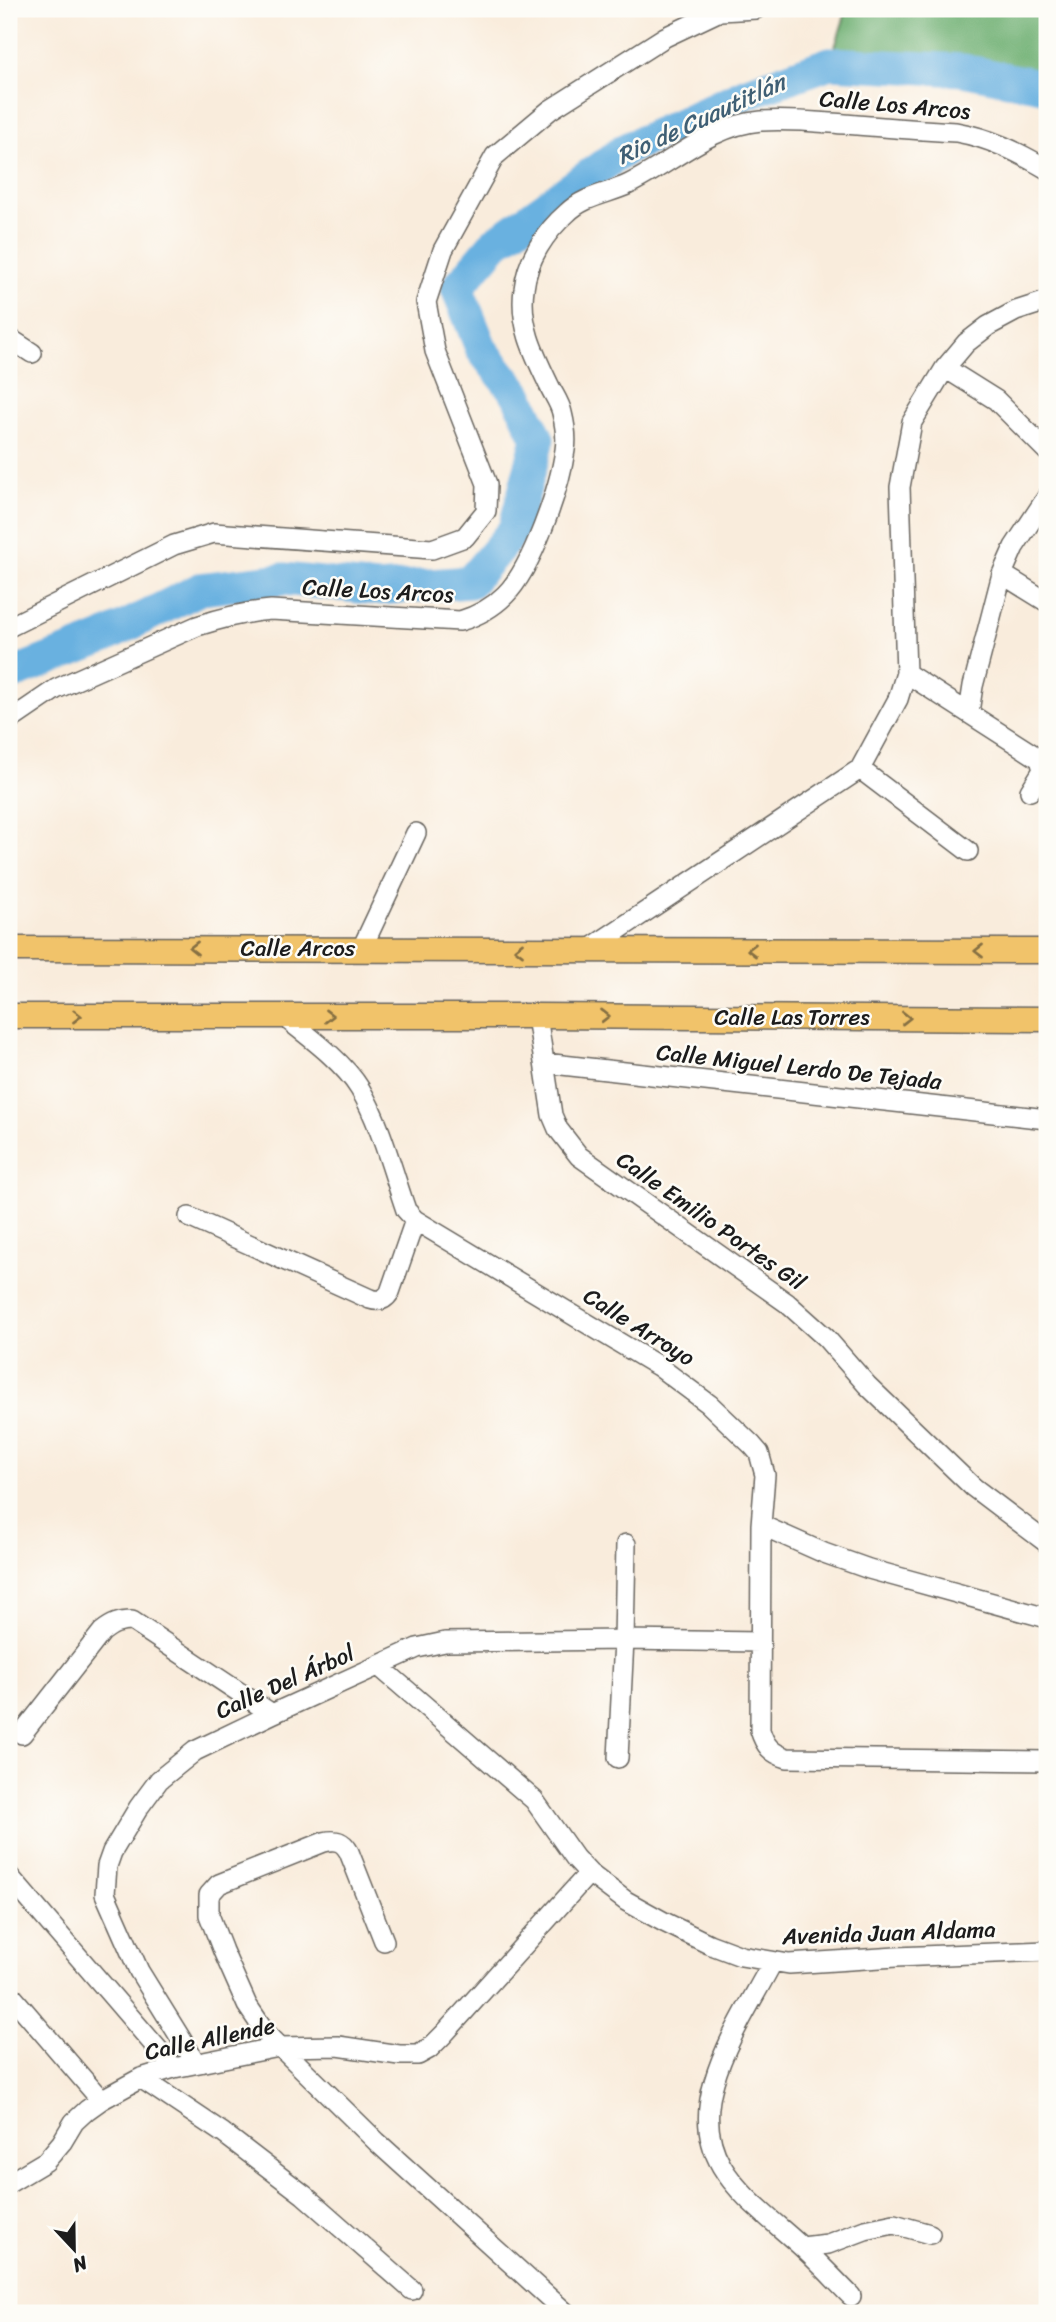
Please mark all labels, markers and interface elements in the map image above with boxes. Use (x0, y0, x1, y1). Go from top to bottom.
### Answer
water label: Rio de Cuautitlán (610, 60, 795, 177)
street label: Calle Los Arcos (818, 78, 973, 132)
street label: Calle Los Arcos (301, 567, 455, 615)
street label: Calle Arcos (241, 928, 356, 969)
one-way arrow (188, 940, 199, 956)
one-way arrow (514, 941, 524, 957)
one-way arrow (746, 942, 756, 958)
one-way arrow (973, 943, 984, 959)
street label: Calle Las Torres (714, 997, 870, 1038)
one-way arrow (72, 1008, 83, 1024)
one-way arrow (324, 1008, 335, 1024)
one-way arrow (600, 1008, 611, 1024)
one-way arrow (901, 1010, 912, 1026)
street label: Calle Miguel Lerdo De Tejada (654, 1032, 944, 1102)
street label: Calle Emilio Portes Gil (608, 1140, 815, 1302)
street label: Calle Arroyo (575, 1276, 703, 1378)
street label: Calle Del Árbol (208, 1633, 362, 1731)
street label: Avenida Juan Aldama (781, 1909, 996, 1957)
street label: Calle Allende (141, 2005, 279, 2073)
north arrow (38, 2214, 108, 2284)
text: N (67, 2246, 93, 2282)

